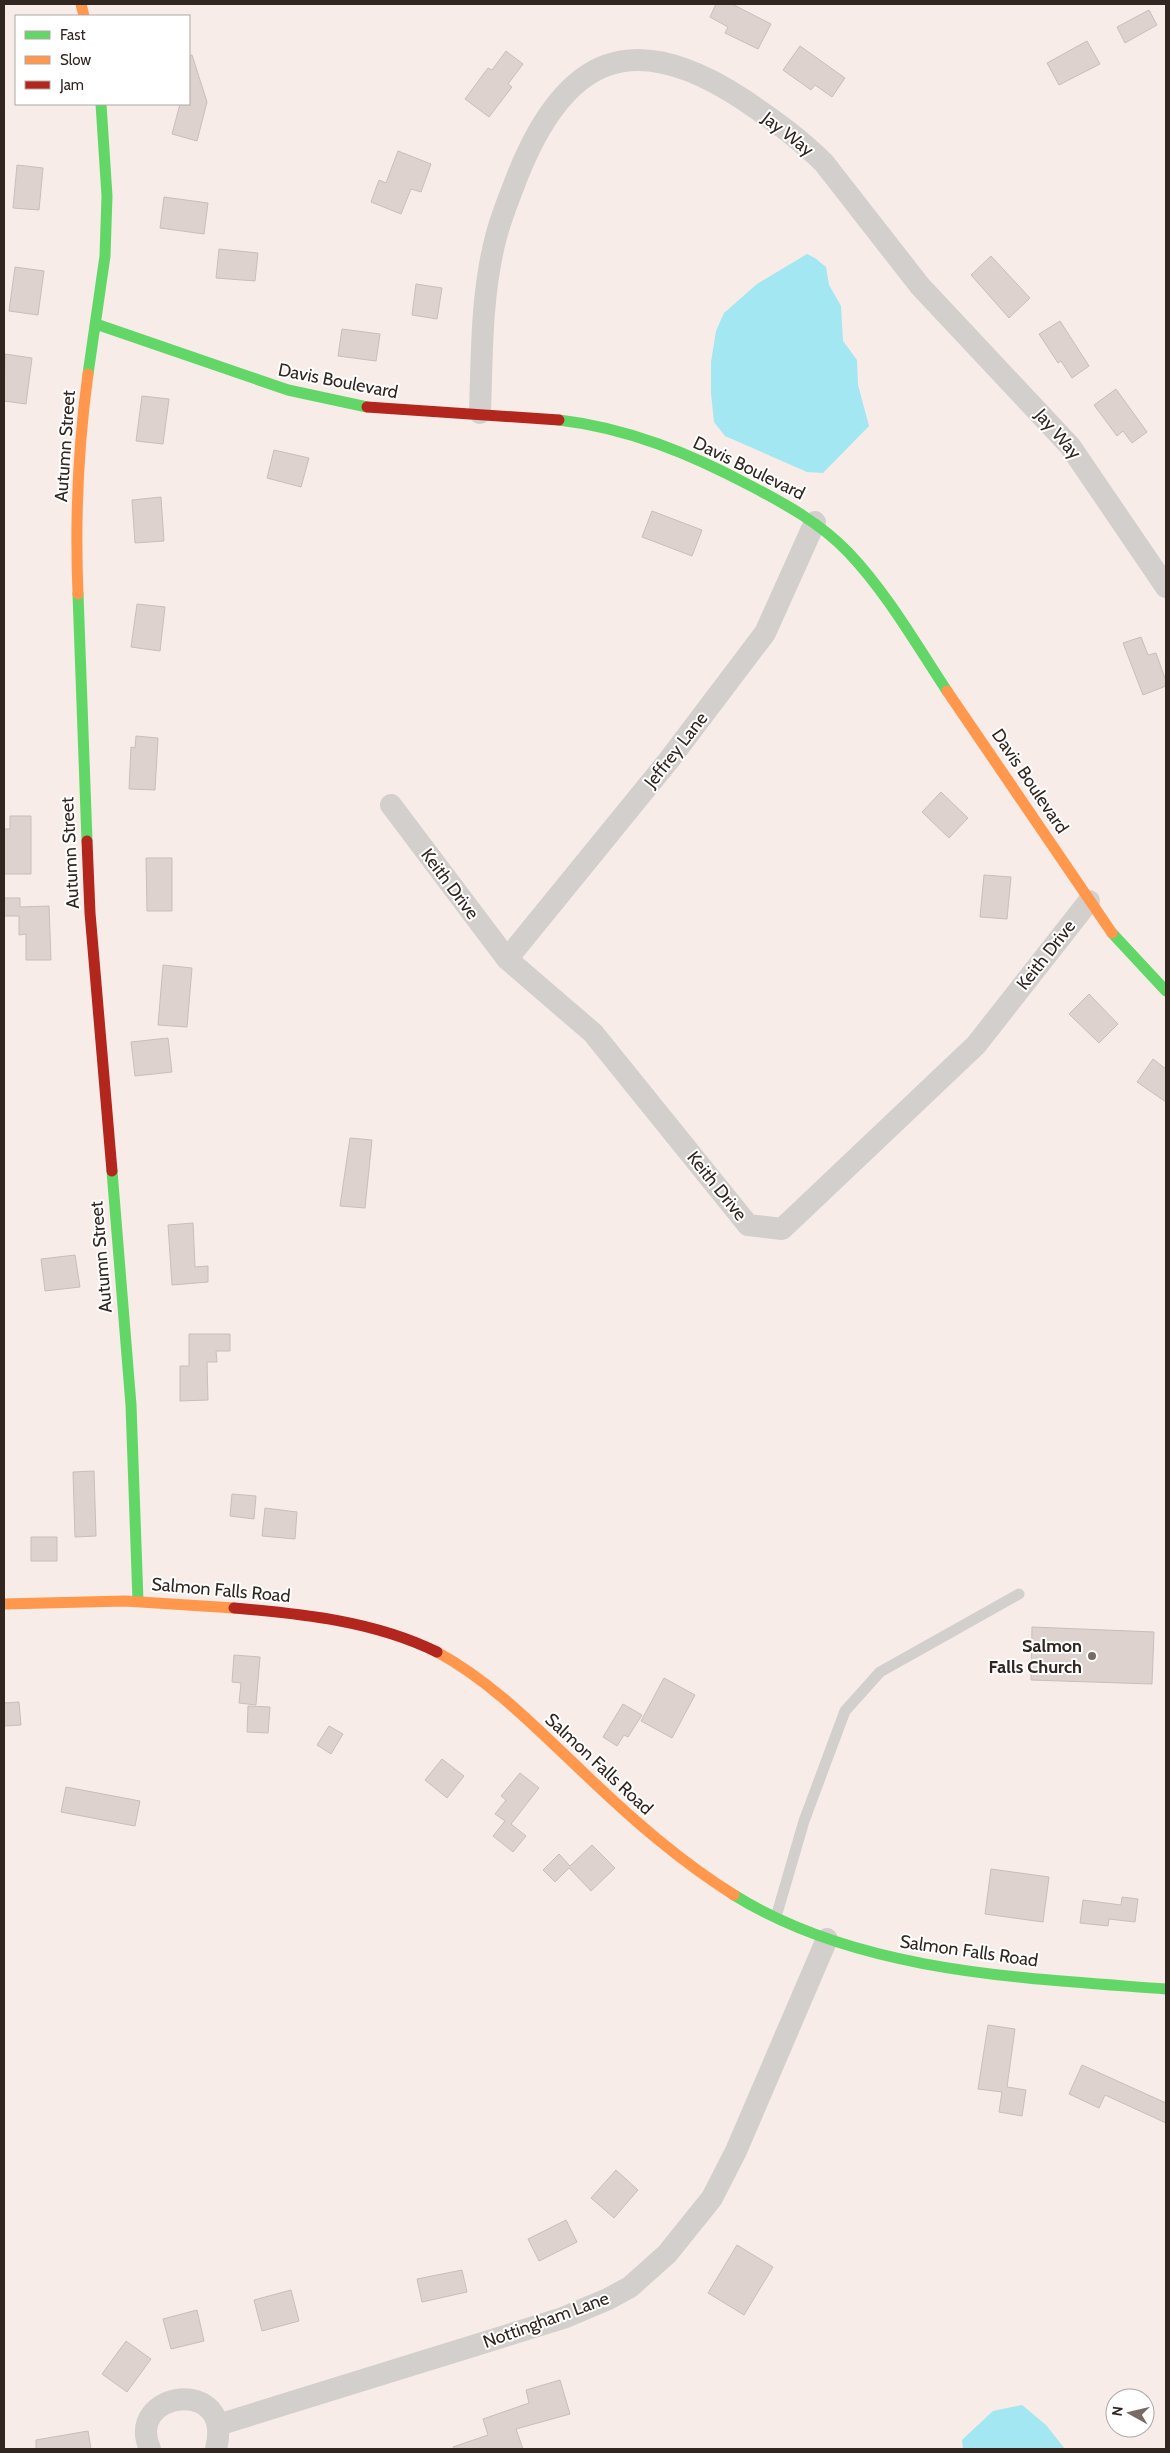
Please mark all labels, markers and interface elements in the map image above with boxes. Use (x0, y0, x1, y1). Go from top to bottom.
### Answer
legend (15, 15, 190, 105)
text: Fast (60, 26, 85, 44)
text: Slow (60, 51, 91, 69)
text: Jam (59, 76, 84, 94)
street label: Jay Way (757, 106, 818, 161)
street label: Davis Boulevard (276, 359, 400, 403)
street label: Autumn Street (50, 389, 80, 503)
street label: Jay Way (1030, 404, 1086, 464)
street label: Davis Boulevard (690, 431, 808, 505)
street label: Jeffrey Lane (639, 708, 712, 793)
street label: Davis Boulevard (987, 724, 1073, 838)
street label: Autumn Street (56, 797, 84, 909)
street label: Keith Drive (416, 844, 484, 924)
street label: Keith Drive (1012, 916, 1080, 994)
street label: Keith Drive (682, 1147, 752, 1225)
street label: Autumn Street (85, 1200, 117, 1314)
street label: Salmon Falls Road (151, 1573, 291, 1607)
place label: Salmon Falls Church (989, 1635, 1082, 1678)
marker: Salmon Falls Church (1086, 1650, 1098, 1662)
street label: Salmon Falls Road (541, 1708, 657, 1820)
street label: Salmon Falls Road (899, 1930, 1039, 1972)
street label: Nottingham Lane (480, 2287, 612, 2353)
north arrow (1105, 2388, 1155, 2438)
text: N (1108, 2405, 1127, 2417)

